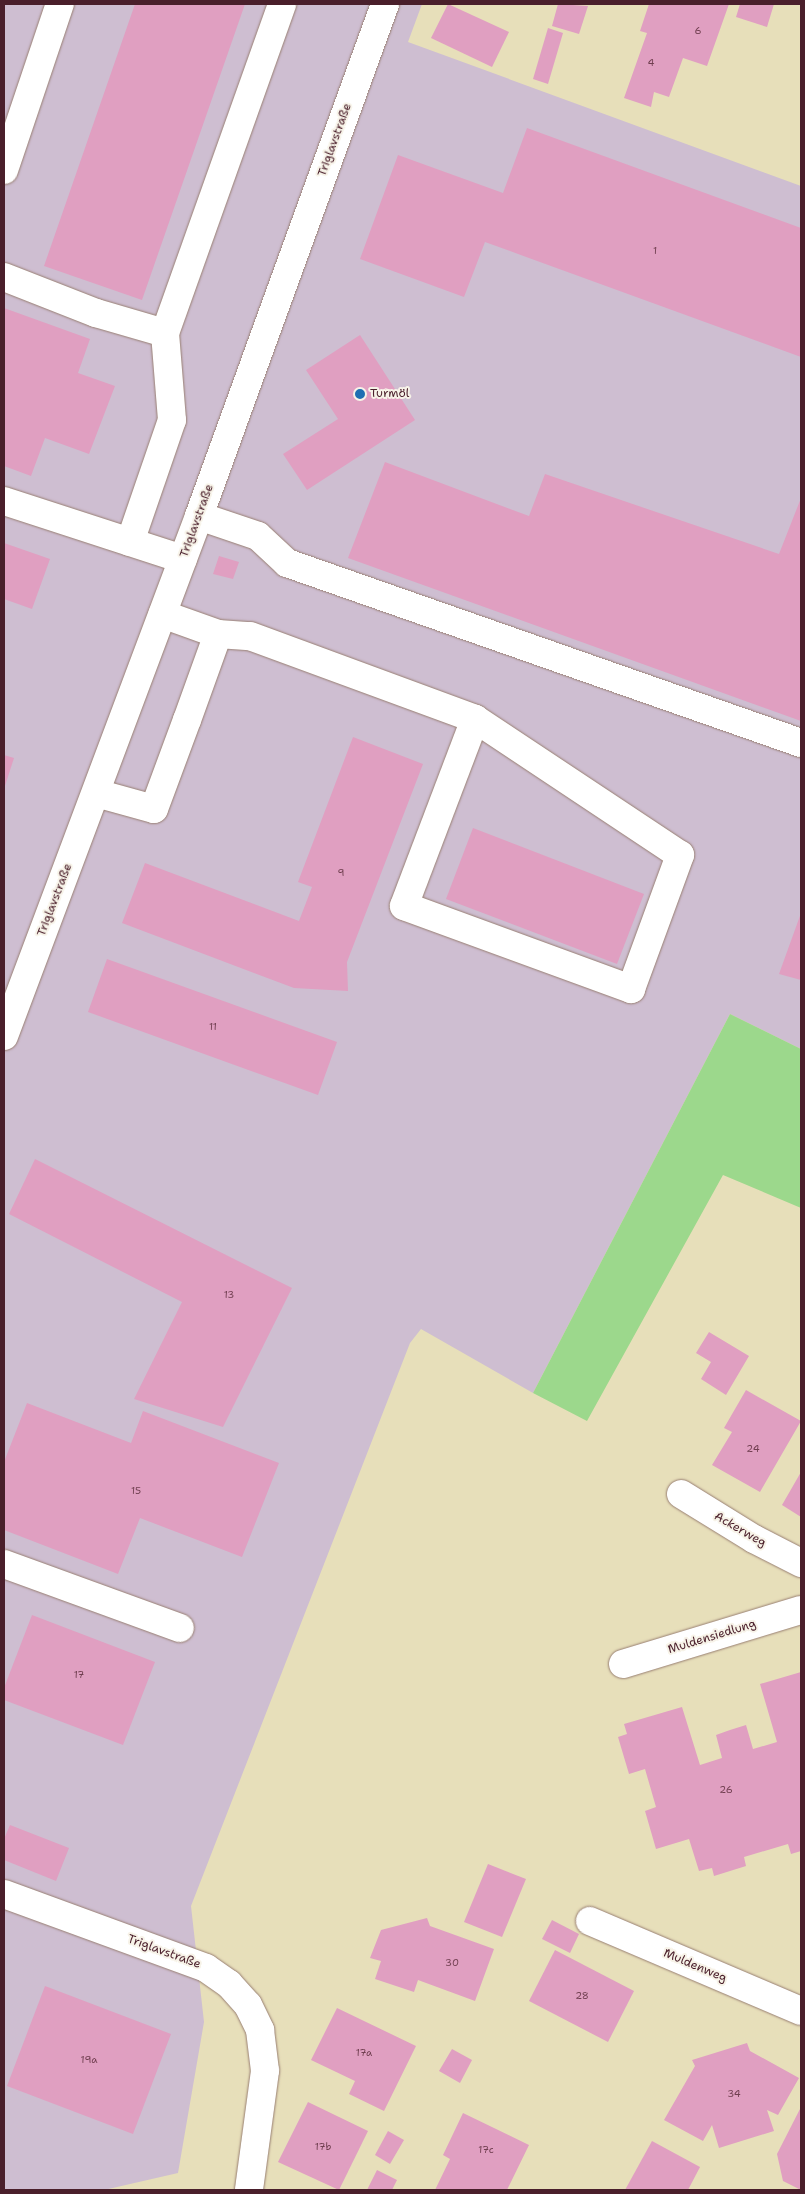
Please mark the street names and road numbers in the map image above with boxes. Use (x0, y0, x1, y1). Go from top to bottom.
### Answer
street label: Triglavstraße (315, 101, 355, 179)
street label: Triglavstraße (177, 482, 217, 560)
street label: Triglavstraße (35, 862, 75, 938)
street label: Ackerweg (712, 1509, 768, 1551)
street label: Muldensiedlung (666, 1617, 758, 1657)
street label: Triglavstraße (125, 1932, 203, 1972)
street label: Muldenweg (661, 1946, 729, 1986)

